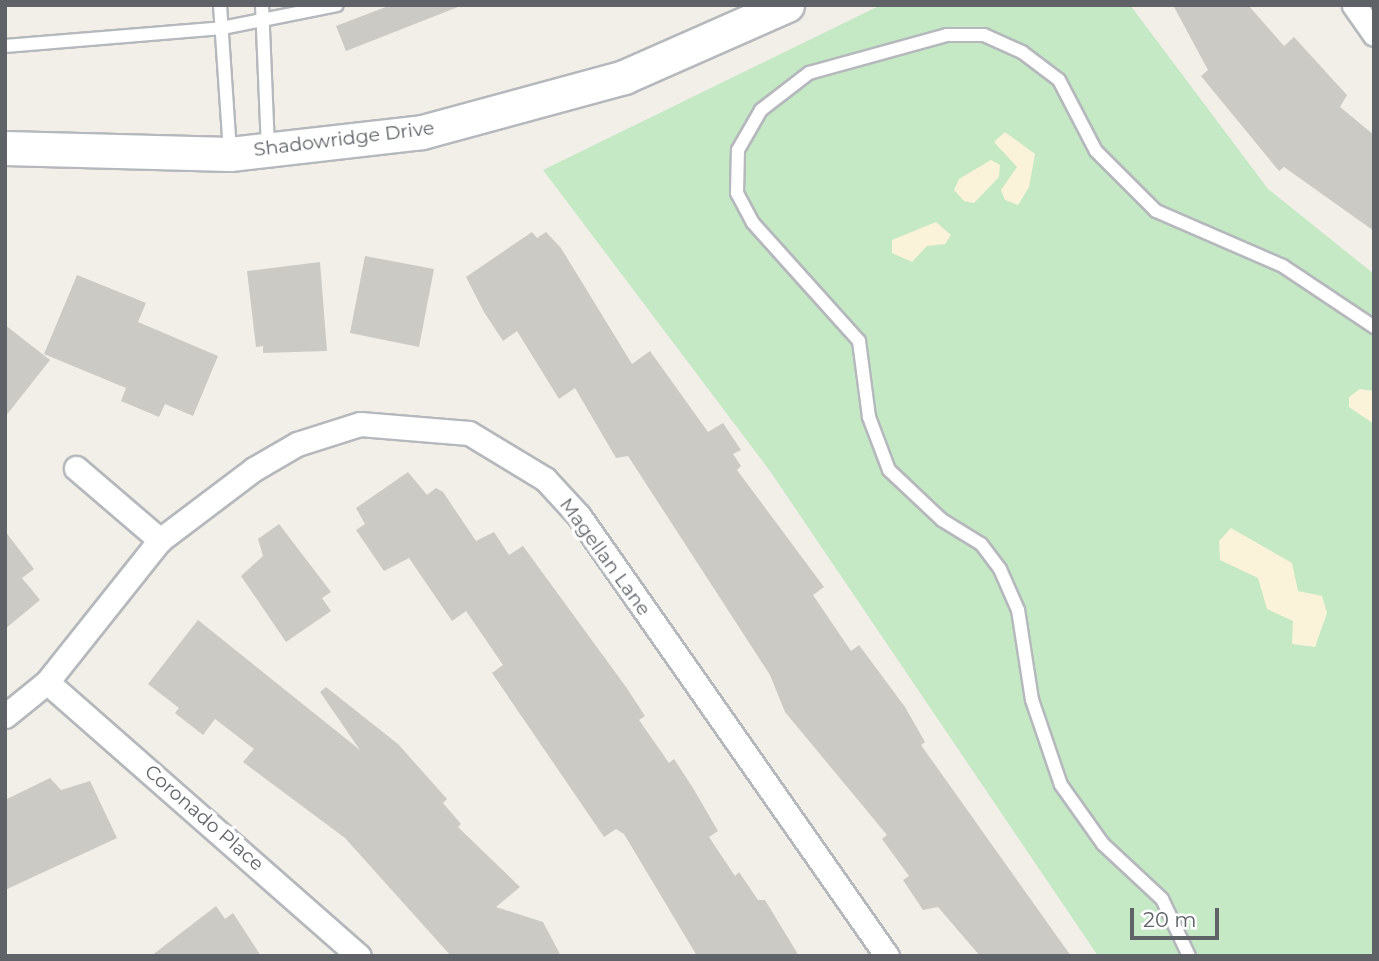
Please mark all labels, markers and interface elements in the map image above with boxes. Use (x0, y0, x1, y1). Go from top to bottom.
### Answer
street label: Shadowridge Drive (252, 117, 436, 161)
street label: Magellan Lane (555, 494, 655, 620)
street label: Coronado Place (140, 760, 268, 876)
scale bar (1134, 894, 1223, 938)
text: 20 m (1143, 907, 1197, 932)

